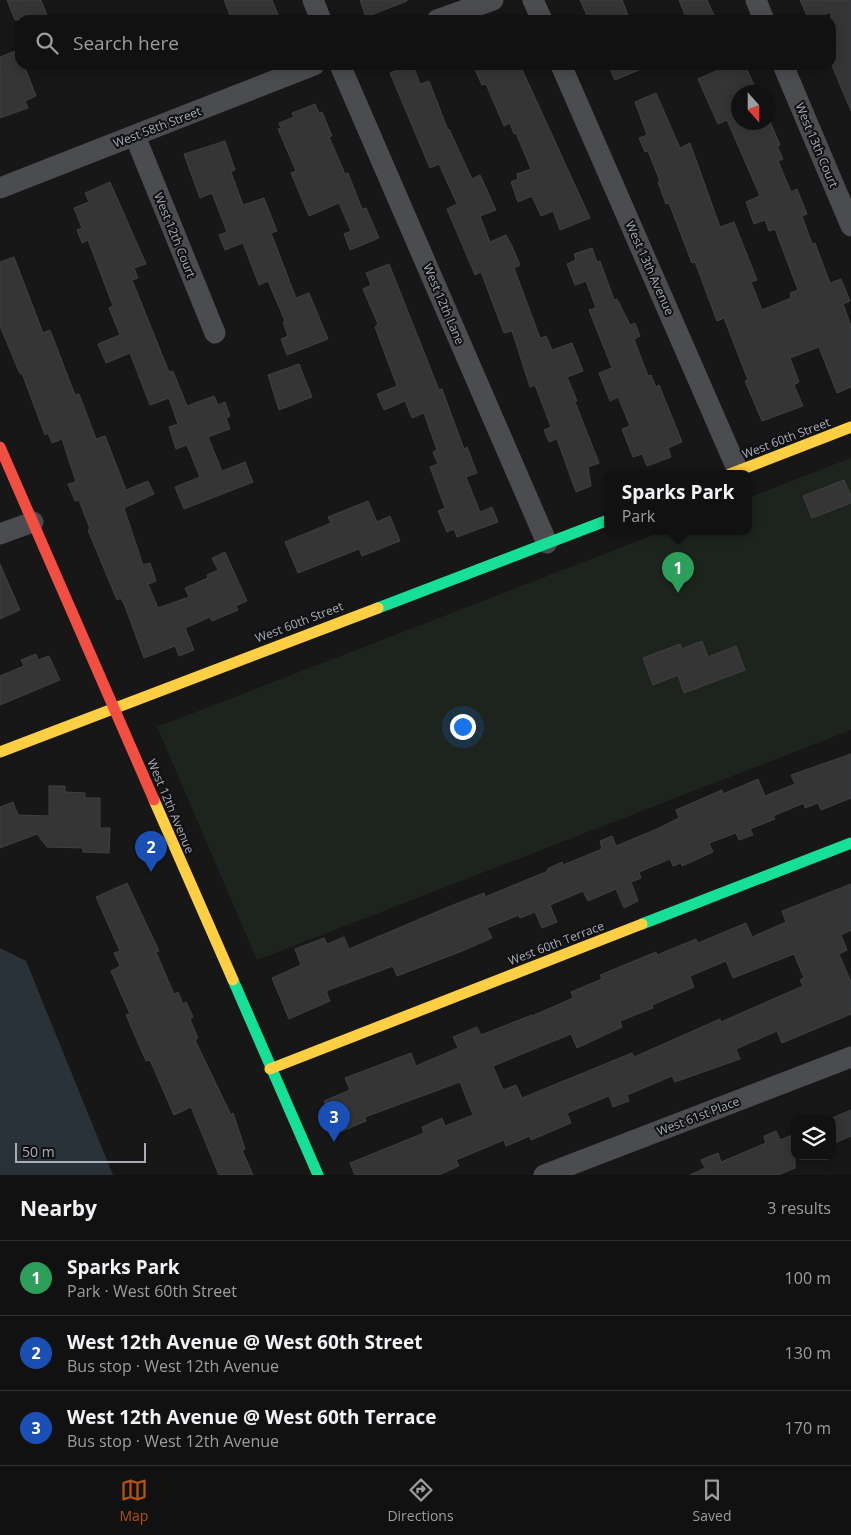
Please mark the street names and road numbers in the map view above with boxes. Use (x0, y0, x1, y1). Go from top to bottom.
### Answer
street label: West 13th Court (791, 100, 843, 190)
street label: West 58th Street (111, 102, 203, 152)
street label: West 12th Court (150, 190, 200, 280)
street label: West 13th Avenue (622, 218, 678, 318)
street label: West 12th Lane (419, 261, 469, 347)
street label: West 60th Street (740, 413, 832, 463)
street label: West 60th Street (253, 597, 345, 647)
street label: West 12th Avenue (145, 757, 197, 855)
street label: West 60th Terrace (505, 917, 607, 969)
street label: West 61st Place (654, 1092, 742, 1140)

